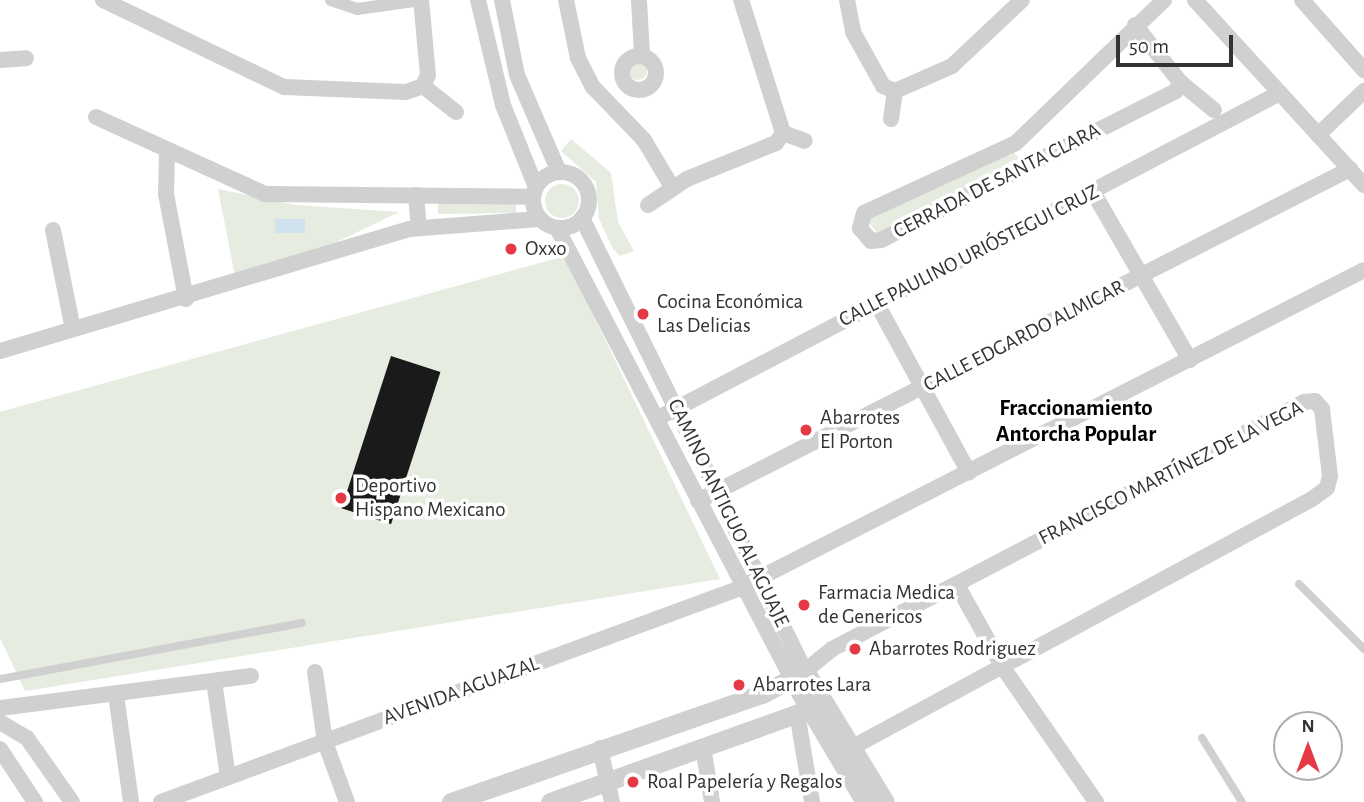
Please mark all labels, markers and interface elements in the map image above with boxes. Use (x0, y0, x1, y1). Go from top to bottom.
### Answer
scale bar (1119, 21, 1236, 65)
text: 50 m (1129, 36, 1169, 57)
street label: CERRADA DE SANTA CLARA (889, 118, 1105, 244)
street label: CALLE PAULINO URIÓSTEGUI CRUZ (835, 179, 1103, 333)
place label: Oxxo (525, 236, 567, 262)
marker: Oxxo (503, 241, 519, 257)
street label: CALLE EDGARDO ALMICAR (919, 274, 1129, 398)
place label: Cocina Económica Las Delicias (657, 289, 803, 339)
marker: Cocina Económica Las Delicias (635, 306, 651, 322)
street label: CAMINO ANTIGUO AL AGUAJE (662, 395, 794, 631)
district label: Fraccionamiento Antorcha Popular (996, 395, 1156, 449)
street label: FRANCISCO MARTÍNEZ DE LA VEGA (1035, 395, 1307, 551)
place label: Abarrotes El Porton (820, 405, 900, 455)
marker: Abarrotes El Porton (798, 422, 814, 438)
place label: Deportivo Hispano Mexicano (355, 473, 506, 523)
marker: Deportivo Hispano Mexicano (333, 490, 349, 506)
place label: Farmacia Medica de Genericos (818, 580, 955, 630)
marker: Farmacia Medica de Genericos (796, 597, 812, 613)
place label: Abarrotes Rodriguez (869, 636, 1036, 662)
marker: Abarrotes Rodriguez (847, 641, 863, 657)
street label: AVENIDA AGUAZAL (380, 651, 542, 731)
place label: Abarrotes Lara (753, 672, 871, 698)
marker: Abarrotes Lara (731, 677, 747, 693)
north arrow (1273, 711, 1343, 781)
text: N (1301, 717, 1315, 736)
place label: Roal Papelería y Regalos (647, 769, 843, 795)
marker: Roal Papelería y Regalos (625, 774, 641, 790)

